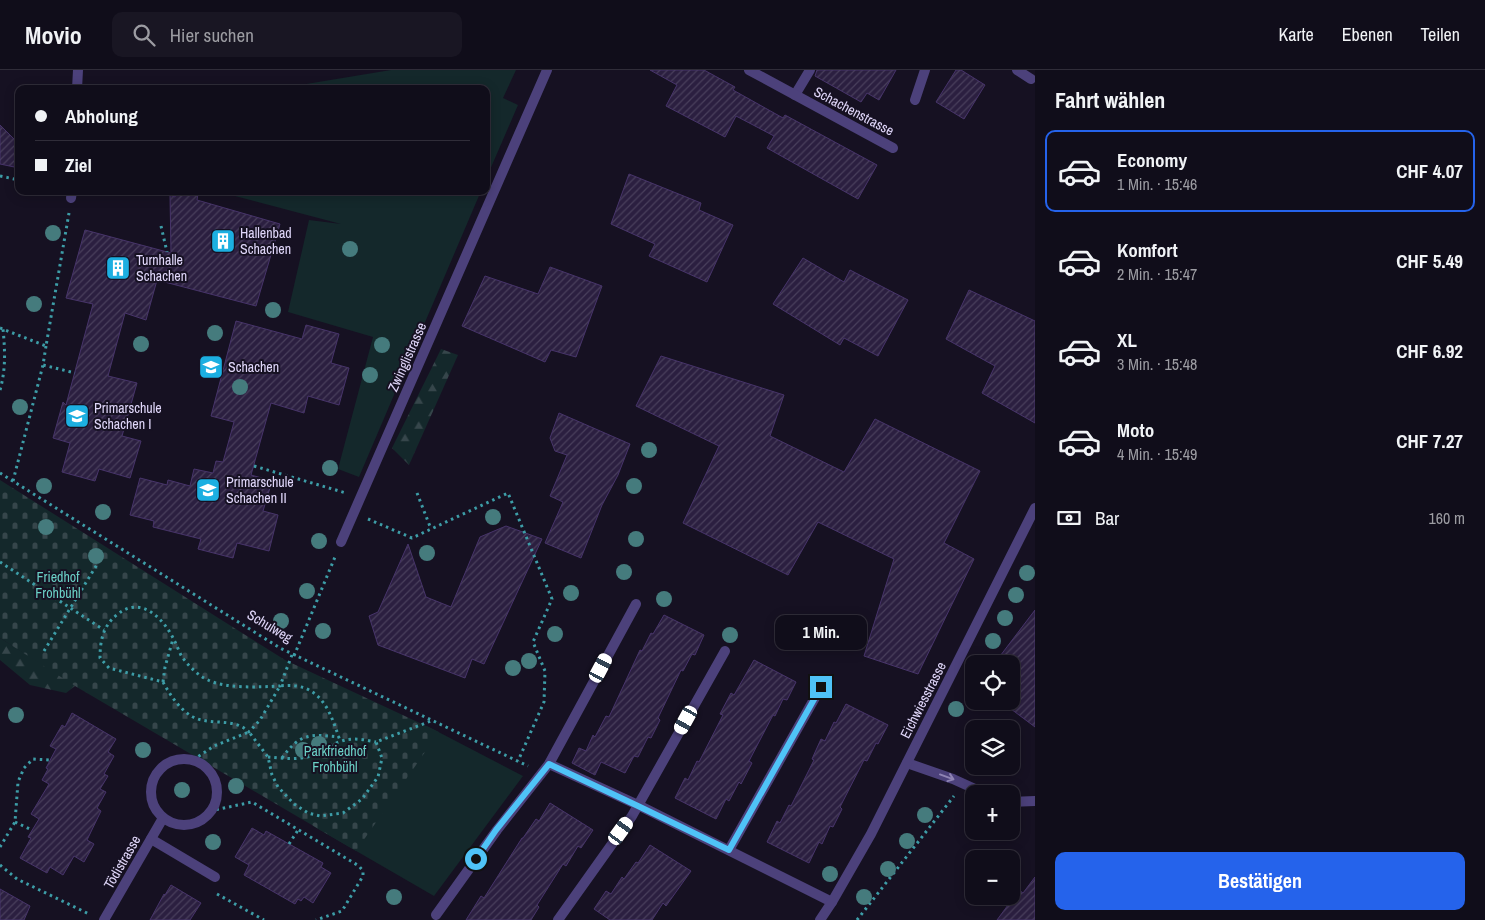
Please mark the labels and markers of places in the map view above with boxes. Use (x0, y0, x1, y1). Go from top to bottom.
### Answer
place label: Hallenbad Schachen (240, 224, 292, 258)
building icon: Hallenbad Schachen (210, 228, 236, 254)
place label: Turnhalle Schachen (136, 251, 187, 285)
building icon: Turnhalle Schachen (105, 255, 131, 281)
school or university icon: Schachen (198, 354, 224, 380)
place label: Schachen (228, 358, 279, 376)
place label: Primarschule Schachen I (94, 399, 162, 433)
school or university icon: Primarschule Schachen I (64, 403, 90, 429)
place label: Primarschule Schachen II (226, 473, 294, 507)
school or university icon: Primarschule Schachen II (195, 477, 221, 503)

